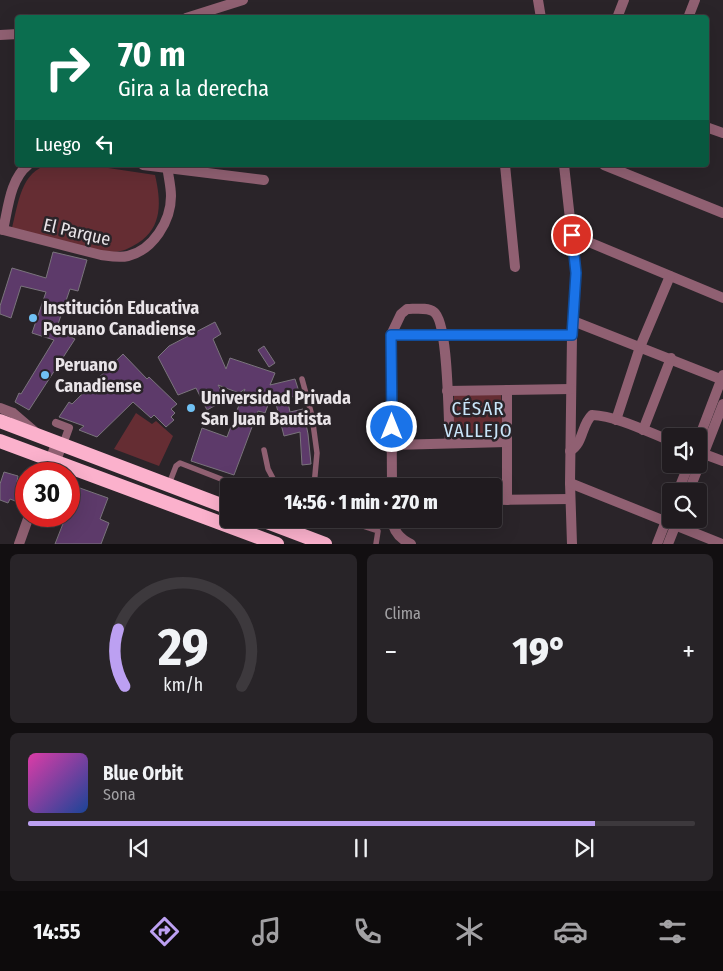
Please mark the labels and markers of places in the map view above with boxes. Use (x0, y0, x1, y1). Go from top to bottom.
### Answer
pin (551, 214, 593, 256)
place label: Institución Educativa Peruano Canadiense (43, 297, 199, 340)
marker: Institución Educativa Peruano Canadiense (27, 312, 39, 324)
place label: Peruano Canadiense (55, 354, 142, 397)
marker: Peruano Canadiense (39, 369, 51, 381)
place label: Universidad Privada San Juan Bautista (201, 387, 351, 430)
marker: Universidad Privada San Juan Bautista (185, 402, 197, 414)

